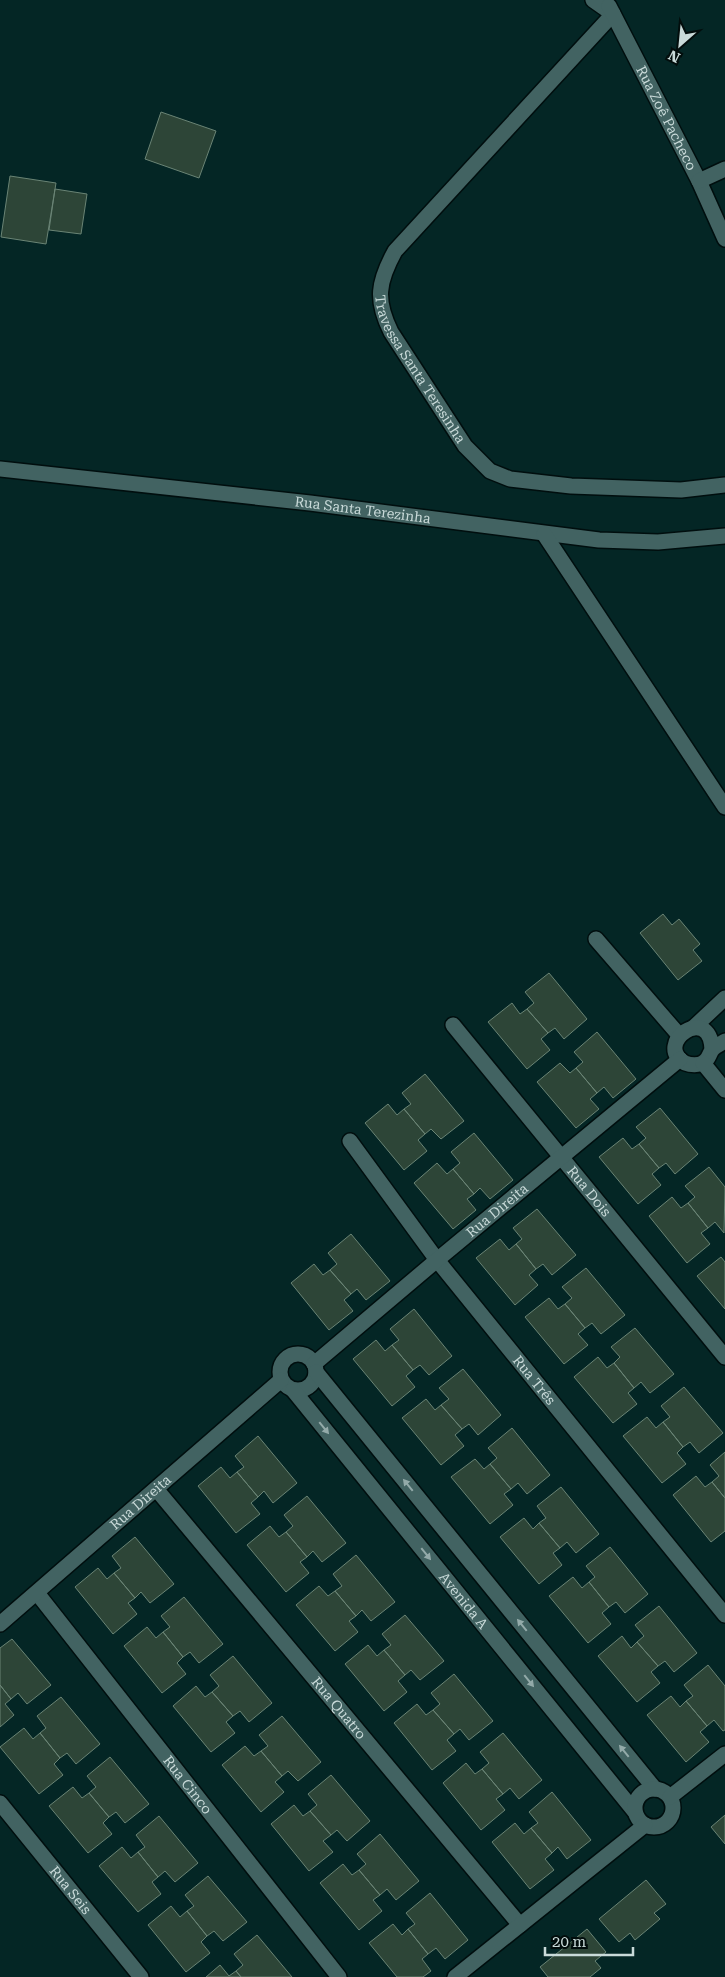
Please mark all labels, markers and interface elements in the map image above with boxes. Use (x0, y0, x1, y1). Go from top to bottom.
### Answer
north arrow (655, 20, 705, 70)
text: N (665, 47, 683, 66)
street label: Rua Zoê Pacheco (633, 63, 700, 173)
street label: Travessa Santa Teresinha (372, 294, 469, 446)
street label: Rua Santa Terezinha (294, 493, 432, 526)
street label: Rua Dois (564, 1163, 615, 1220)
street label: Rua Direita (463, 1180, 531, 1240)
street label: Rua Três (510, 1352, 559, 1408)
one-way arrow (319, 1421, 330, 1434)
street label: Rua Direita (107, 1471, 174, 1533)
one-way arrow (402, 1479, 413, 1492)
one-way arrow (421, 1548, 432, 1561)
street label: Avenida A (436, 1569, 491, 1632)
one-way arrow (516, 1619, 527, 1632)
street label: Rua Quatro (308, 1674, 369, 1742)
one-way arrow (523, 1674, 534, 1687)
one-way arrow (619, 1745, 630, 1758)
street label: Rua Cinco (160, 1753, 216, 1817)
street label: Rua Seis (46, 1863, 95, 1918)
scale bar (545, 1924, 632, 1956)
text: 20 m (552, 1933, 587, 1951)

